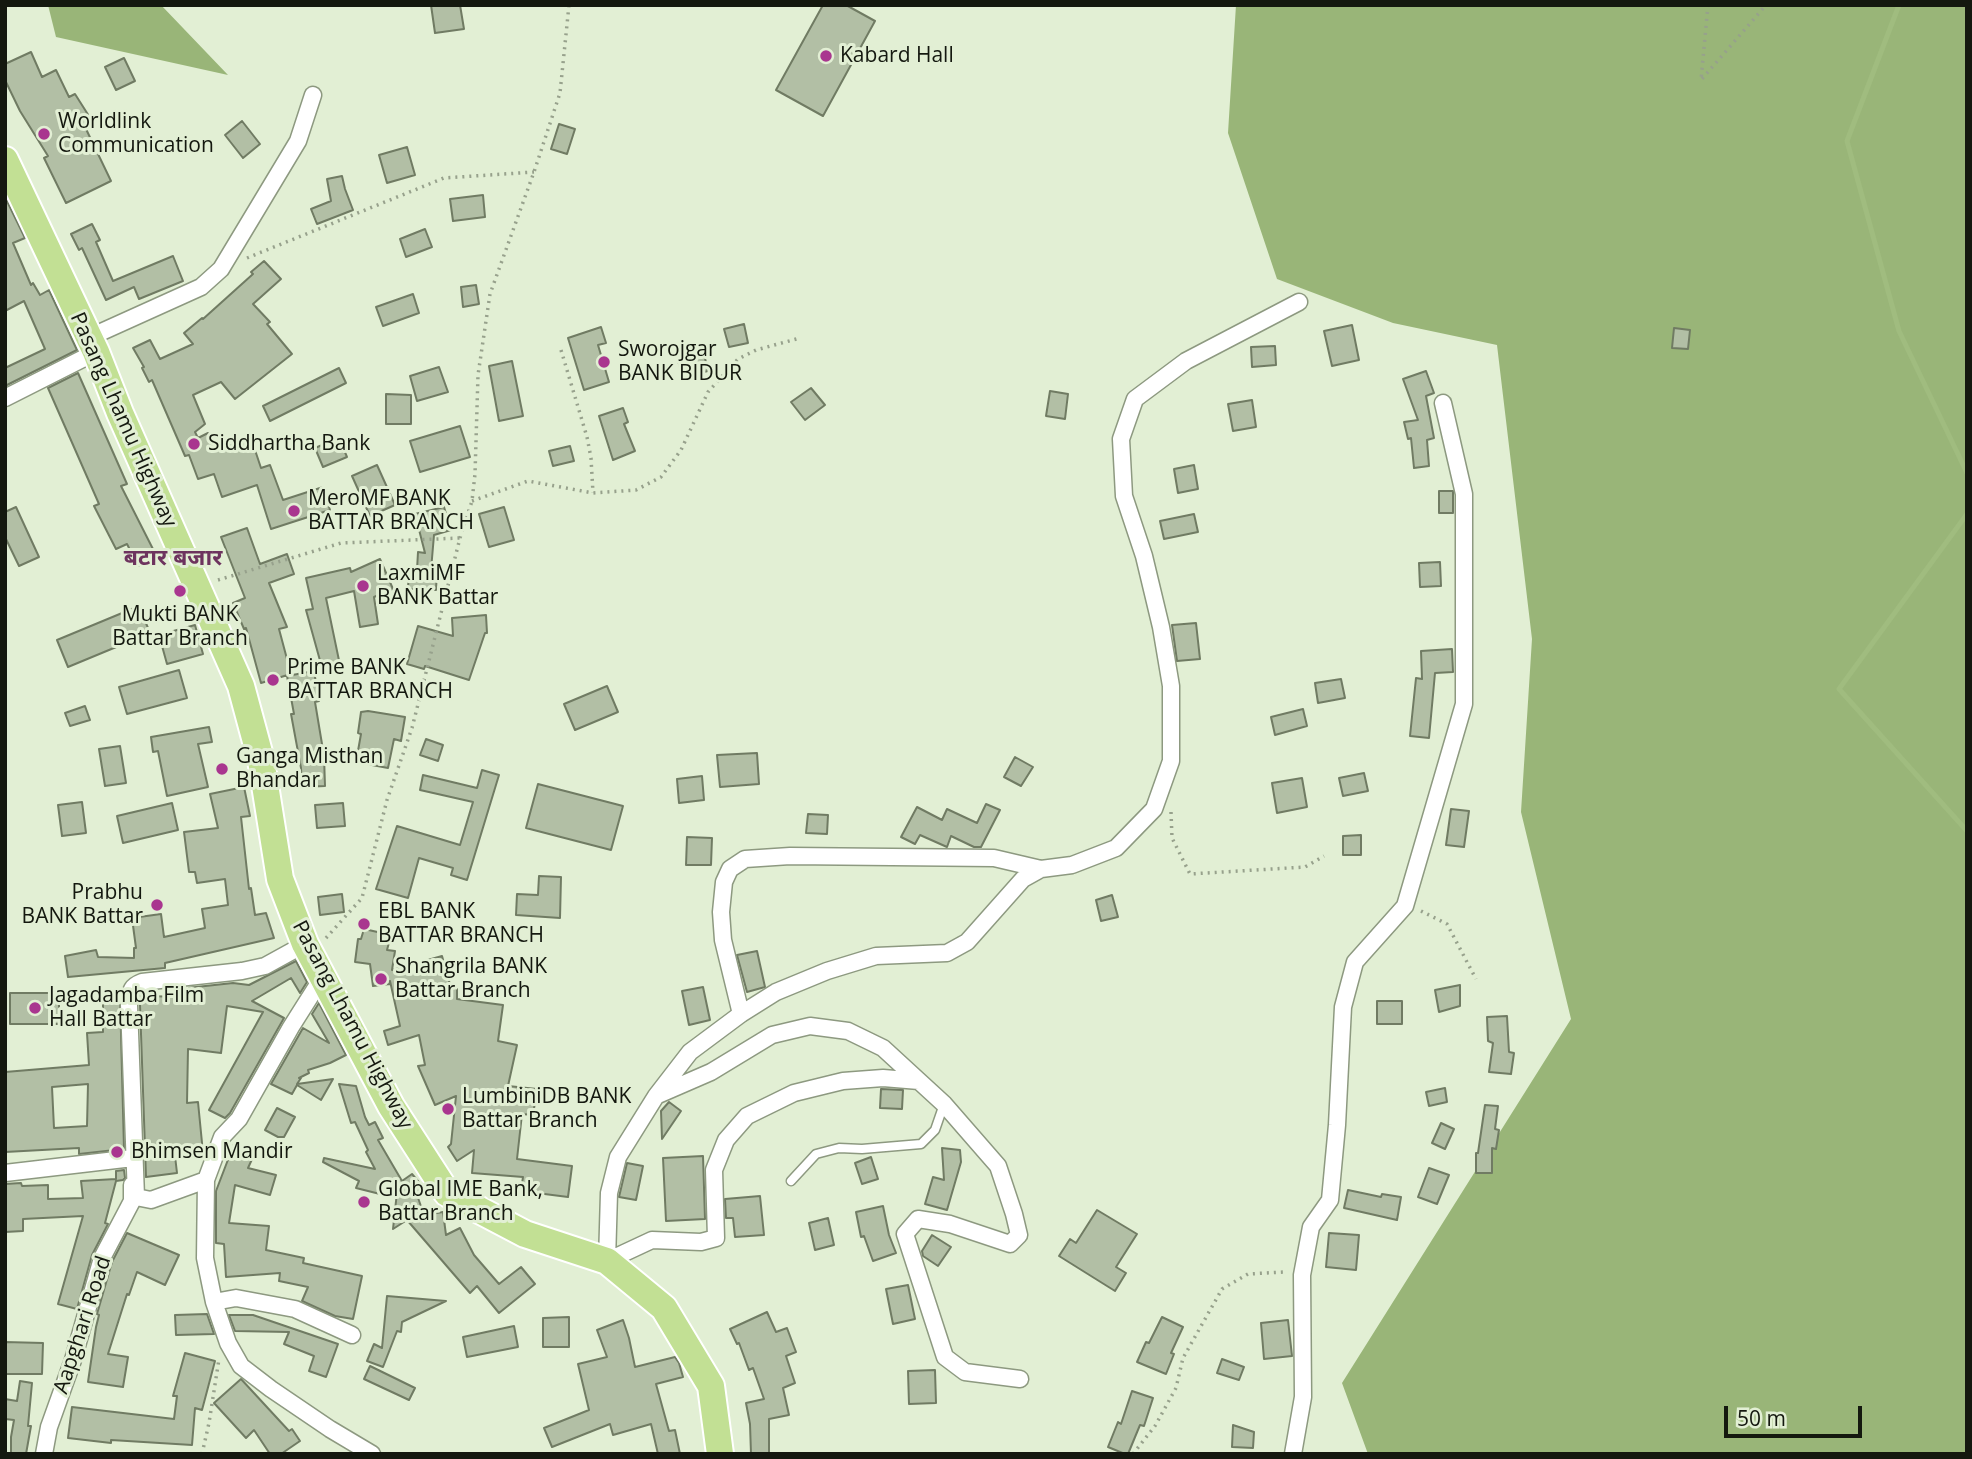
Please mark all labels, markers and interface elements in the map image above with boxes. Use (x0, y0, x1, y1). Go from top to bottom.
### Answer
place label: Kabard Hall (840, 43, 954, 69)
marker: Kabard Hall (818, 48, 834, 64)
place label: Worldlink Communication (58, 109, 214, 159)
marker: Worldlink Communication (36, 126, 52, 142)
street label: Pasang Lhamu Highway (64, 309, 182, 531)
place label: Sworojgar BANK BIDUR (618, 337, 742, 387)
marker: Sworojgar BANK BIDUR (596, 354, 612, 370)
place label: Siddhartha Bank (208, 431, 370, 457)
marker: Siddhartha Bank (186, 436, 202, 452)
place label: MeroMF BANK BATTAR BRANCH (308, 486, 474, 536)
marker: MeroMF BANK BATTAR BRANCH (286, 503, 302, 519)
district label: बटार बजार (124, 544, 222, 572)
place label: LaxmiMF BANK Battar (377, 561, 498, 611)
marker: LaxmiMF BANK Battar (355, 578, 371, 594)
marker: Mukti BANK Battar Branch (172, 583, 188, 599)
place label: Mukti BANK Battar Branch (112, 602, 248, 652)
place label: Prime BANK BATTAR BRANCH (287, 655, 453, 705)
marker: Prime BANK BATTAR BRANCH (265, 672, 281, 688)
place label: Ganga Misthan Bhandar (236, 744, 383, 794)
marker: Ganga Misthan Bhandar (214, 761, 230, 777)
place label: Prabhu BANK Battar (22, 880, 143, 930)
marker: Prabhu BANK Battar (149, 897, 165, 913)
place label: EBL BANK BATTAR BRANCH (378, 899, 544, 949)
street label: Pasang Lhamu Highway (286, 916, 418, 1134)
marker: EBL BANK BATTAR BRANCH (356, 916, 372, 932)
place label: Shangrila BANK Battar Branch (395, 954, 547, 1004)
marker: Shangrila BANK Battar Branch (373, 971, 389, 987)
place label: Jagadamba Film Hall Battar (49, 983, 204, 1033)
marker: Jagadamba Film Hall Battar (27, 1000, 43, 1016)
place label: LumbiniDB BANK Battar Branch (462, 1084, 631, 1134)
marker: LumbiniDB BANK Battar Branch (440, 1101, 456, 1117)
place label: Bhimsen Mandir (131, 1139, 292, 1165)
marker: Bhimsen Mandir (109, 1144, 125, 1160)
place label: Global IME Bank, Battar Branch (378, 1177, 543, 1227)
marker: Global IME Bank, Battar Branch (356, 1194, 372, 1210)
street label: Aapghari Road (49, 1253, 117, 1397)
scale bar (1727, 1392, 1865, 1436)
text: 50 m (1737, 1404, 1786, 1432)

